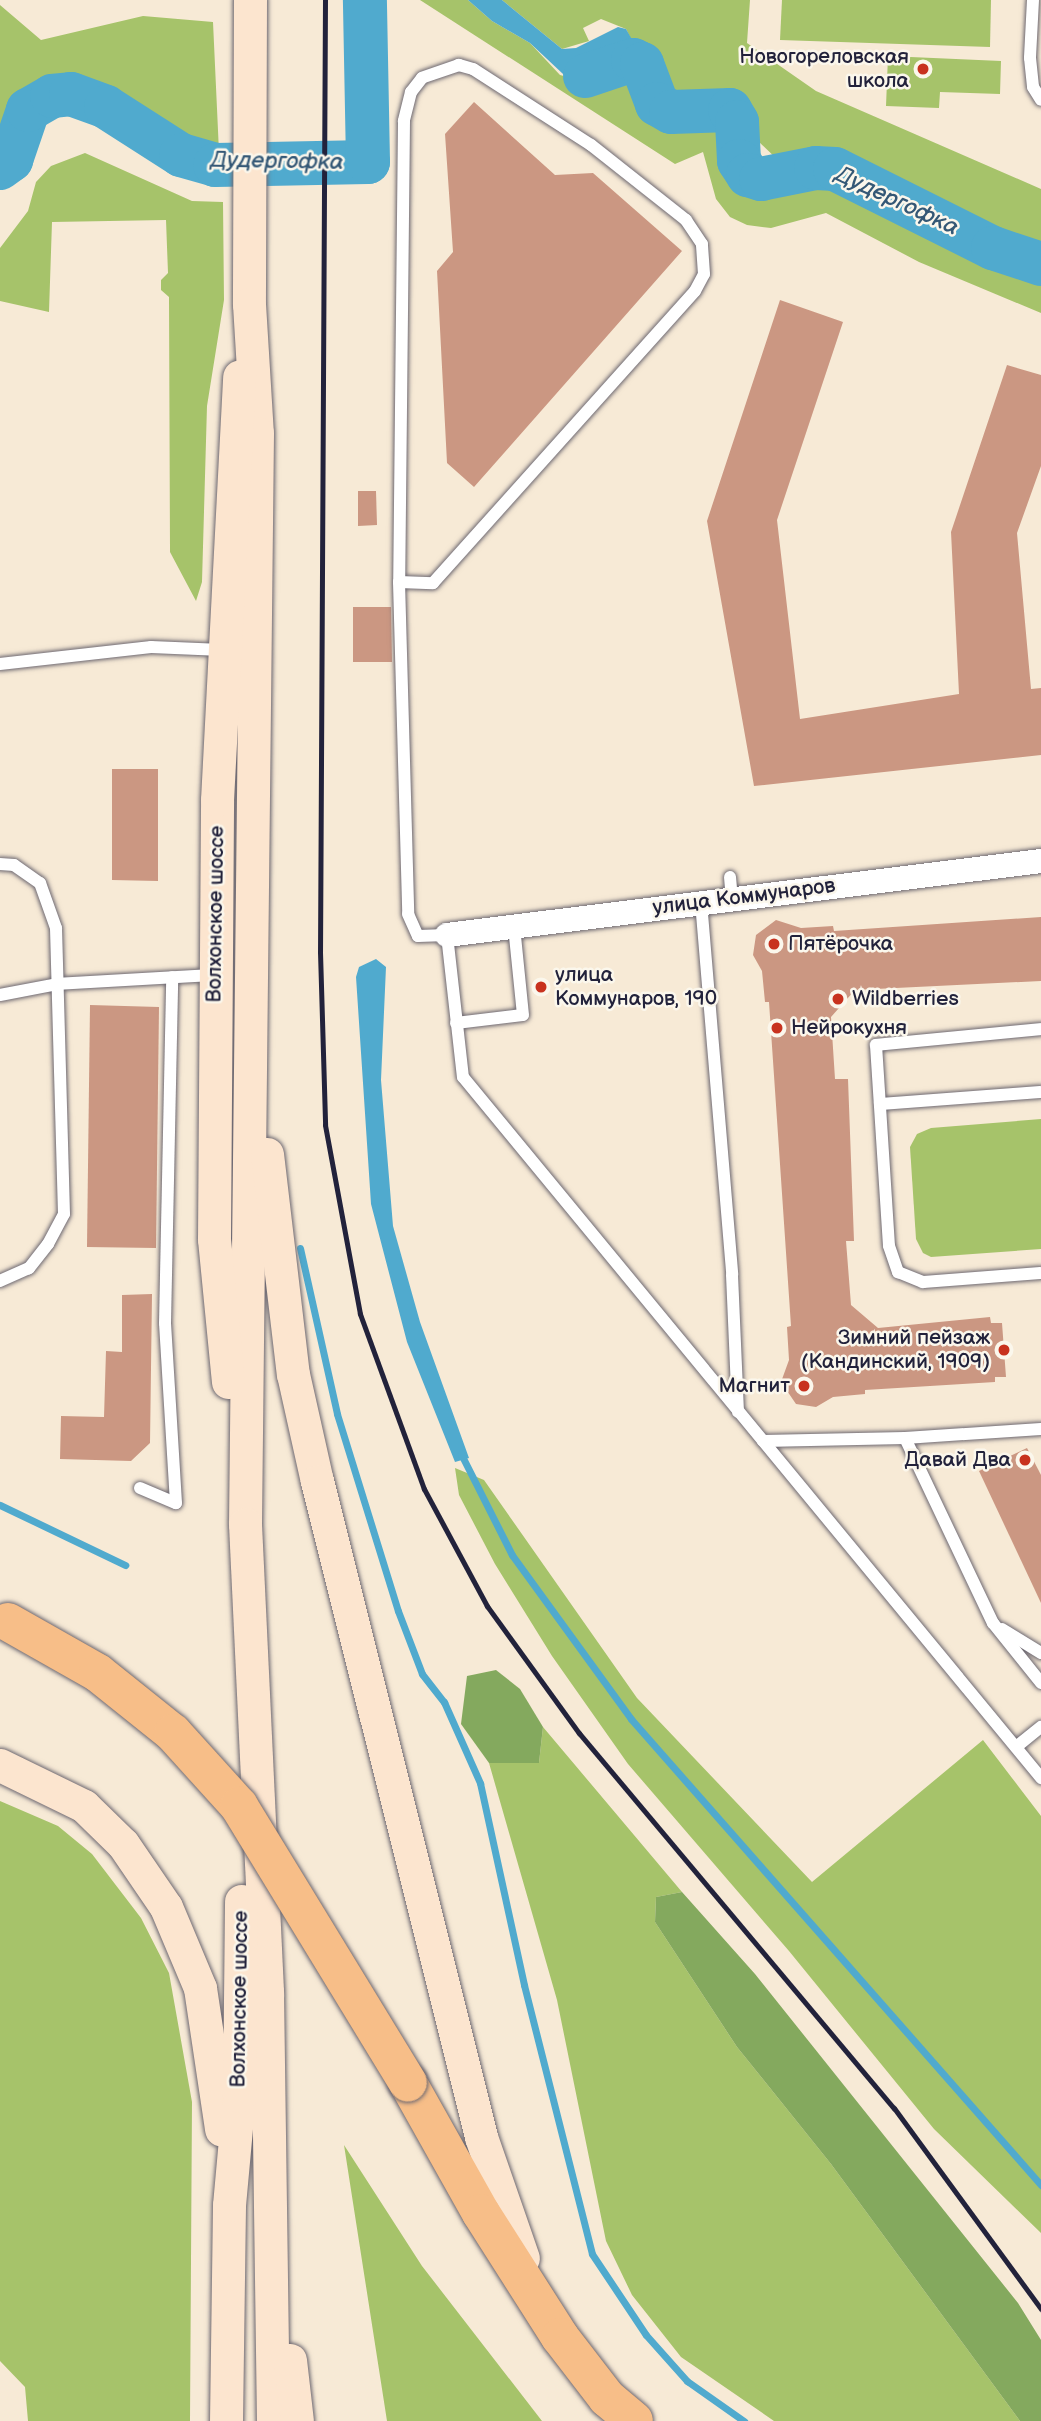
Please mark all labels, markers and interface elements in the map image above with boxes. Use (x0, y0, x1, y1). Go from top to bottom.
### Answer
place label: Новогореловская школа (739, 44, 909, 94)
marker: Новогореловская школа (915, 61, 931, 77)
water label: Дудергофка (210, 146, 344, 176)
water label: Дудергофка (831, 160, 963, 242)
street label: Волхонское шоссе (202, 825, 230, 1003)
street label: улица Коммунаров (651, 873, 837, 921)
place label: Пятёрочка (788, 931, 893, 957)
marker: Пятёрочка (766, 936, 782, 952)
place label: улица Коммунаров, 190 (555, 962, 717, 1012)
marker: улица Коммунаров, 190 (533, 979, 549, 995)
place label: Wildberries (852, 986, 959, 1012)
marker: Wildberries (830, 991, 846, 1007)
place label: Нейрокухня (791, 1015, 907, 1041)
marker: Нейрокухня (769, 1020, 785, 1036)
place label: Зимний пейзаж (Кандинский, 1909) (801, 1325, 990, 1375)
marker: Зимний пейзаж (Кандинский, 1909) (996, 1342, 1012, 1358)
place label: Магнит (718, 1373, 790, 1399)
marker: Магнит (796, 1378, 812, 1394)
place label: Давай Два (904, 1447, 1011, 1473)
marker: Давай Два (1017, 1452, 1033, 1468)
street label: Волхонское шоссе (226, 1910, 254, 2088)

